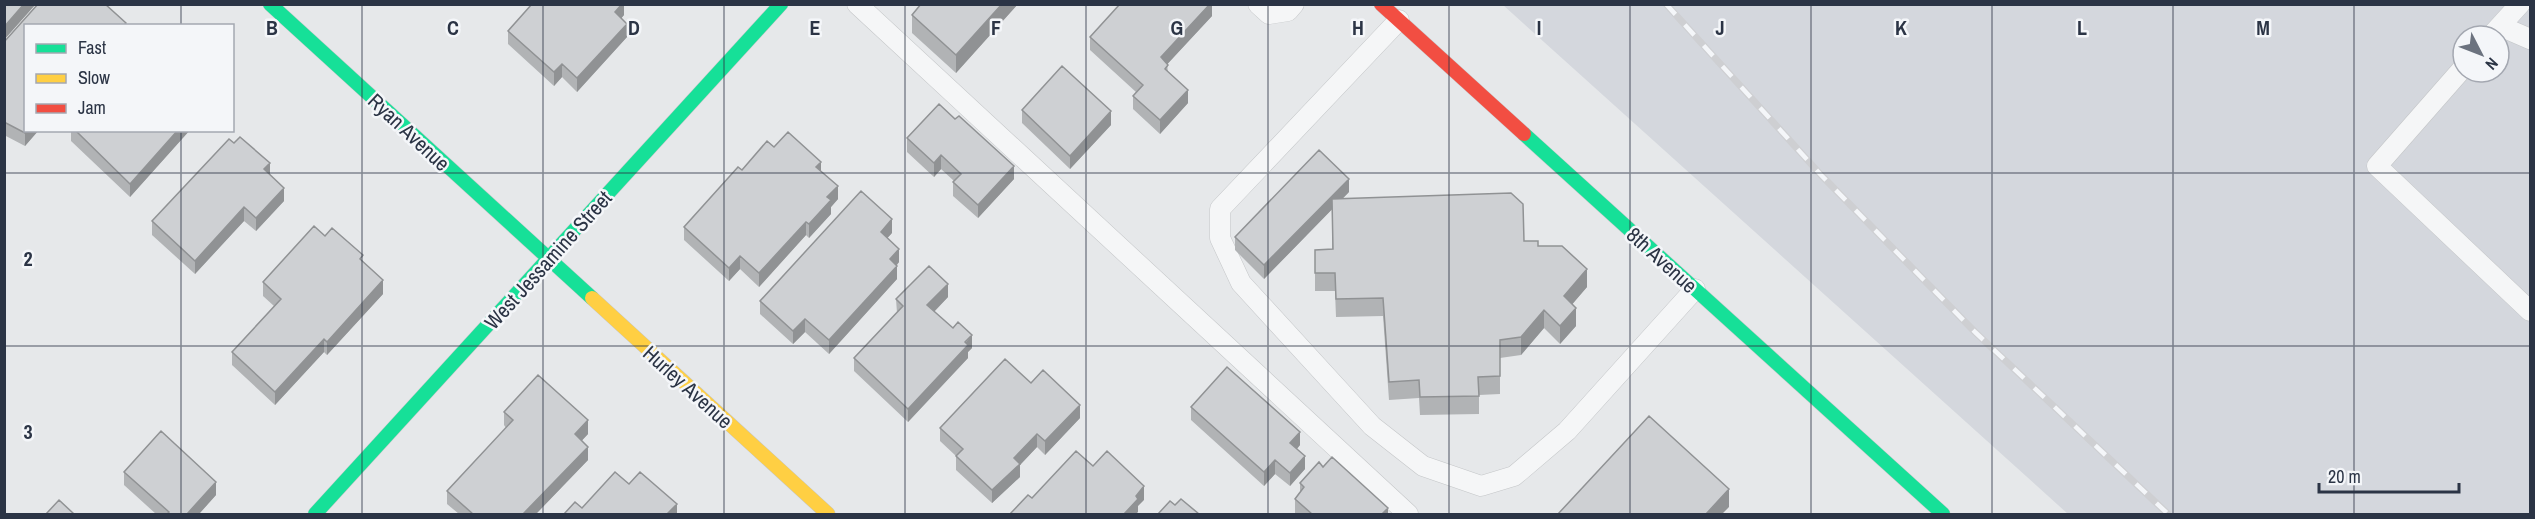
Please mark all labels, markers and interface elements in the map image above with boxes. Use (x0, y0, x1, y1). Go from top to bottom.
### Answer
text: B (266, 14, 278, 41)
text: C (447, 14, 459, 41)
text: D (628, 14, 640, 41)
text: E (810, 14, 821, 41)
text: F (991, 14, 1001, 41)
text: G (1171, 14, 1183, 41)
text: H (1352, 14, 1364, 41)
text: I (1537, 14, 1541, 41)
text: J (1715, 14, 1725, 41)
text: K (1895, 14, 1907, 41)
text: L (2077, 14, 2087, 41)
text: M (2256, 14, 2270, 41)
legend (24, 24, 234, 132)
north arrow (2451, 24, 2511, 84)
text: Fast (78, 35, 106, 60)
text: N (2481, 53, 2503, 75)
text: Slow (78, 65, 110, 90)
street label: Ryan Avenue (362, 87, 456, 177)
text: Jam (78, 95, 106, 120)
street label: West Jessamine Street (478, 184, 618, 336)
street label: 8th Avenue (1620, 220, 1704, 300)
text: 2 (23, 245, 33, 272)
street label: Hurley Avenue (637, 339, 739, 435)
text: 3 (23, 418, 33, 445)
scale bar (2319, 456, 2458, 494)
text: 20 m (2328, 464, 2361, 489)

